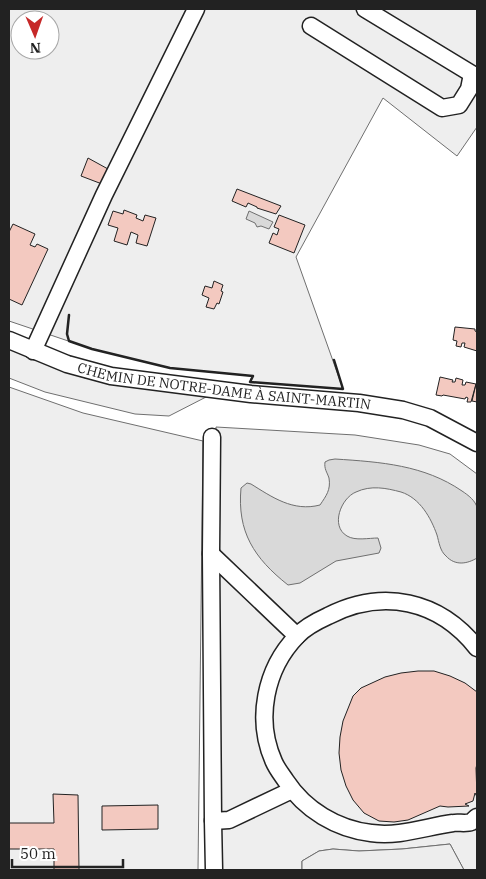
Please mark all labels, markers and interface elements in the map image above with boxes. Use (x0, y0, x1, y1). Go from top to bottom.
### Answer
north arrow (10, 10, 60, 60)
text: N (30, 39, 41, 57)
street label: CHEMIN DE NOTRE-DAME À SAINT-MARTIN (76, 358, 372, 414)
scale bar (12, 836, 124, 868)
text: 50 m (20, 844, 56, 863)

